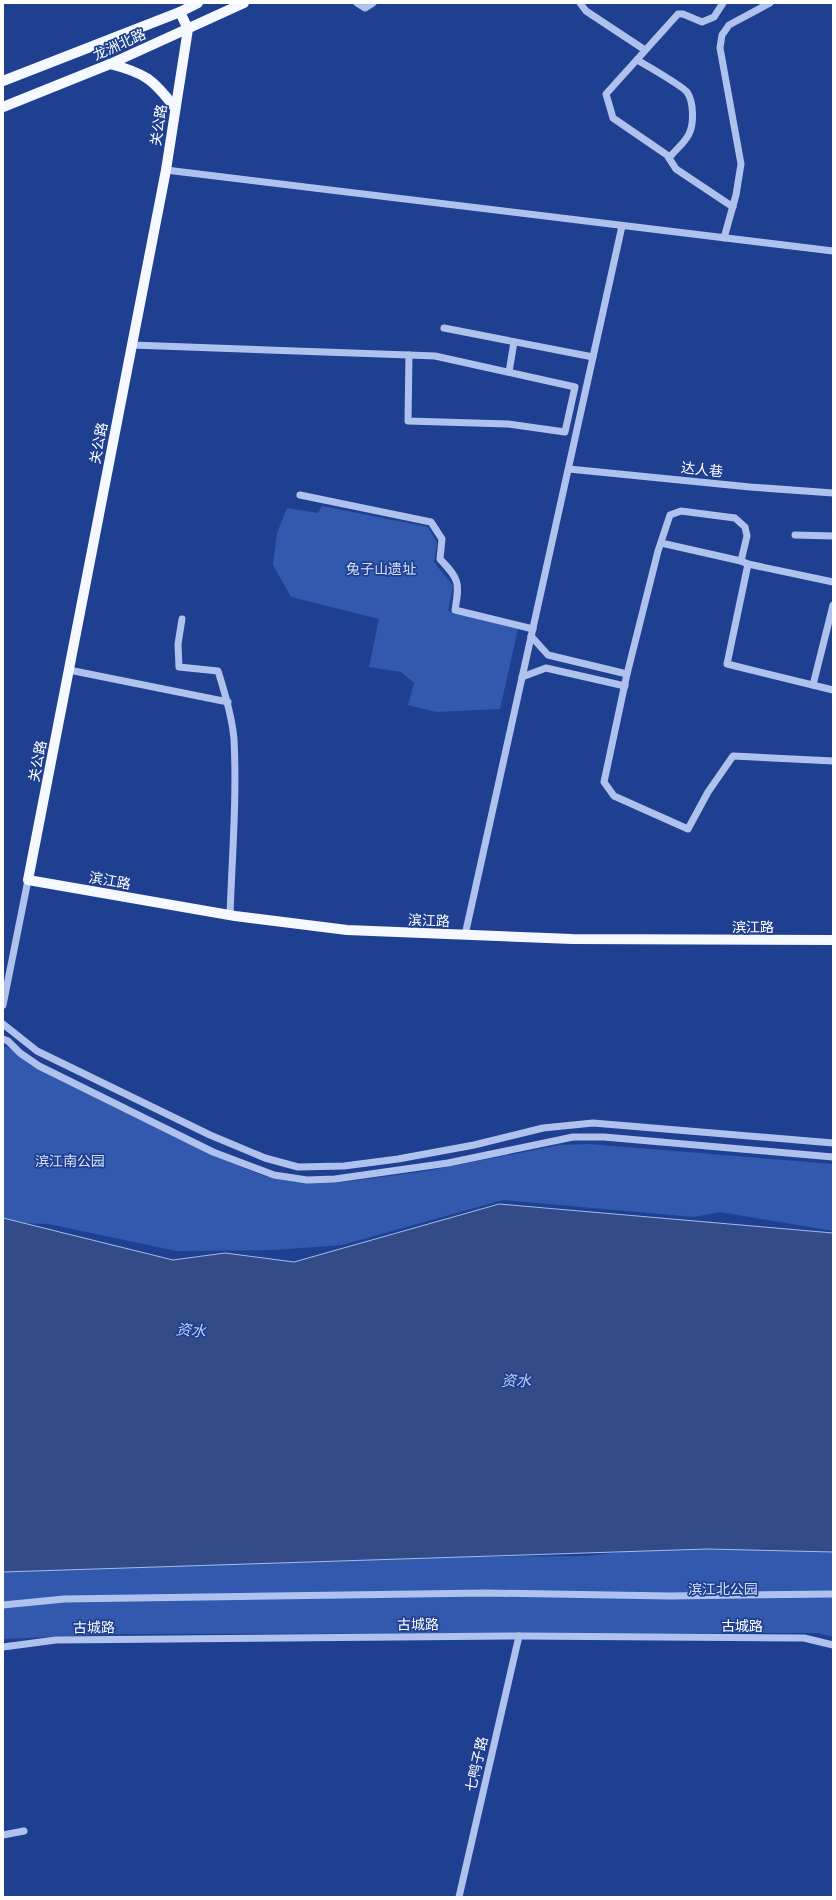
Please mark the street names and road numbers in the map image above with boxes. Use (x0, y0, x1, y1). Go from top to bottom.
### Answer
street label: 龙洲北路 (90, 24, 148, 64)
street label: 关公路 (145, 103, 171, 147)
street label: 关公路 (85, 421, 111, 465)
street label: 达人巷 (680, 457, 724, 481)
street label: 关公路 (24, 739, 50, 783)
street label: 滨江路 (88, 867, 132, 893)
street label: 滨江路 (408, 910, 450, 930)
street label: 滨江路 (732, 917, 774, 936)
street label: 古城路 (397, 1614, 439, 1634)
street label: 古城路 (721, 1616, 763, 1635)
street label: 古城路 (73, 1617, 115, 1637)
street label: 七鸭子路 (460, 1735, 492, 1793)

